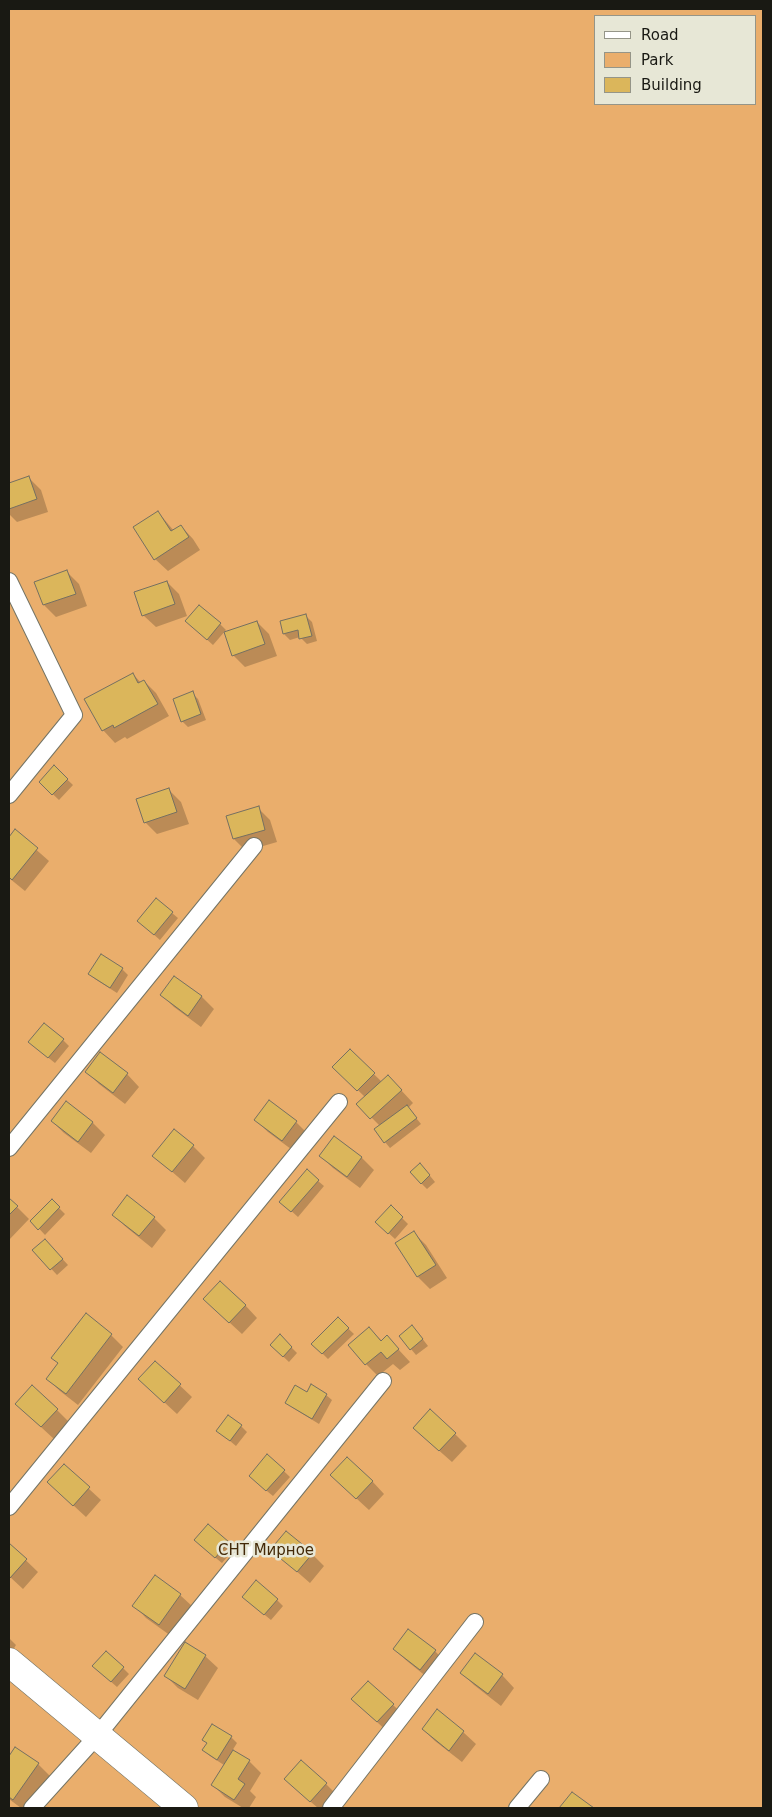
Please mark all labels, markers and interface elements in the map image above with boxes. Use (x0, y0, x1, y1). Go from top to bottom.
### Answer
legend (594, 15, 757, 105)
text: Road (641, 26, 679, 44)
text: Park (641, 51, 673, 69)
text: Building (641, 76, 702, 94)
park label: СНТ Мирное (218, 1542, 314, 1560)

